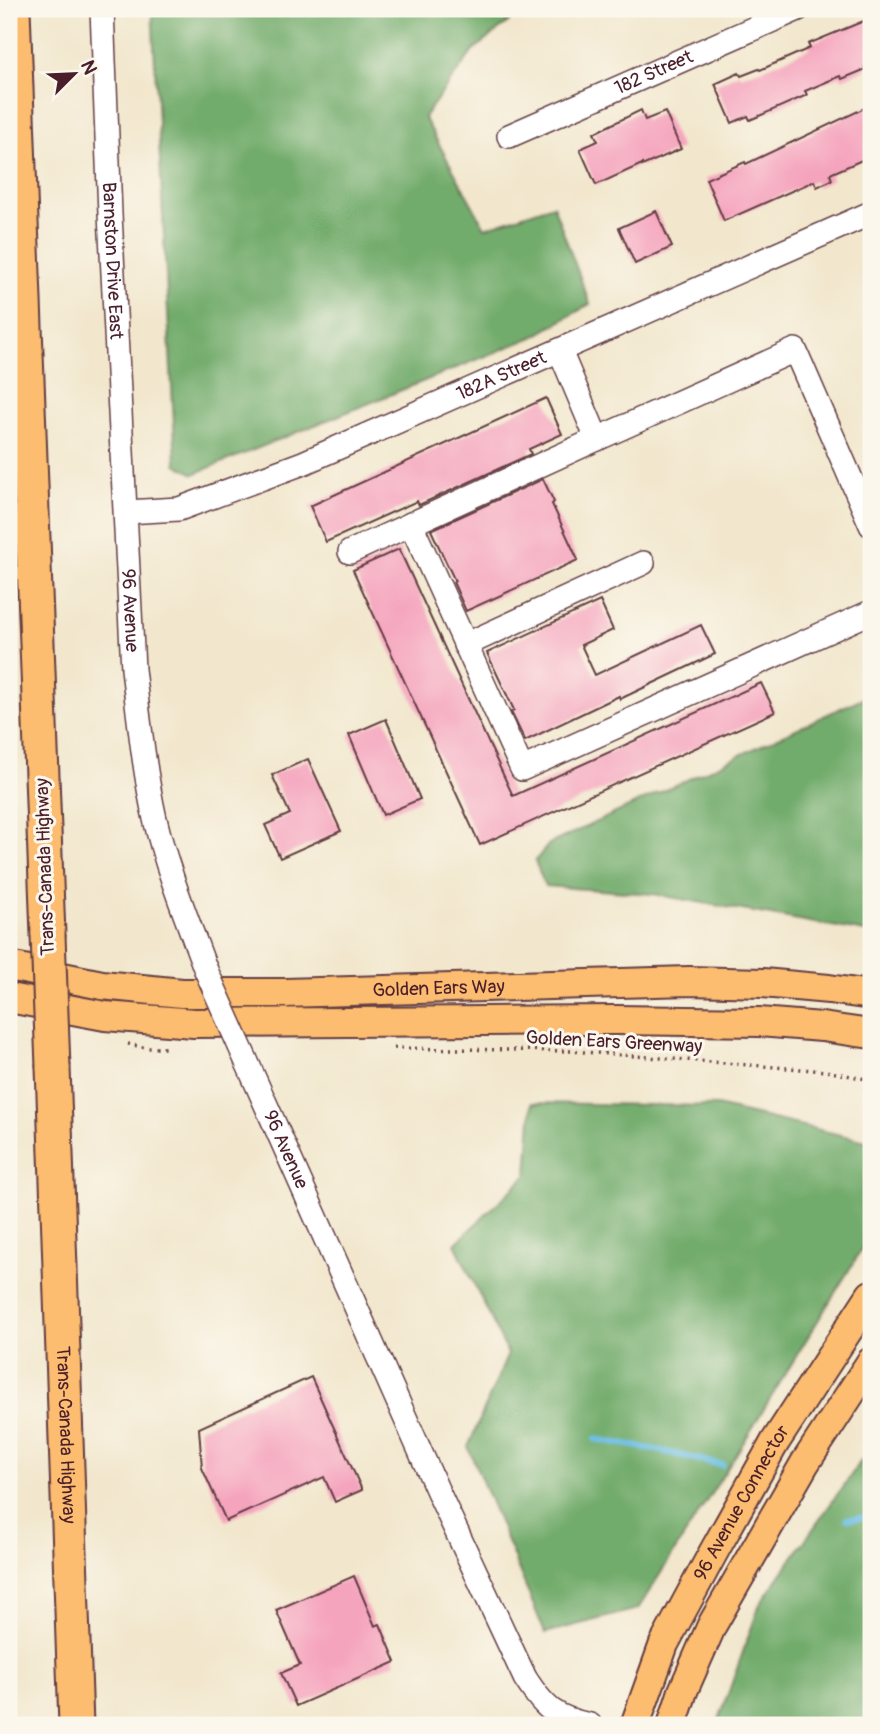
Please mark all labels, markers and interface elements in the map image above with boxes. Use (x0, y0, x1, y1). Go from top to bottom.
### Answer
north arrow (38, 38, 108, 108)
street label: 182 Street (611, 45, 697, 100)
text: N (75, 57, 102, 78)
street label: Barnston Drive East (97, 182, 128, 340)
street label: 182A Street (453, 345, 550, 406)
street label: 96 Avenue (116, 568, 144, 653)
street label: Trans-Canada Highway (30, 778, 60, 956)
street label: Golden Ears Way (372, 974, 505, 1002)
street label: Golden Ears Greenway (525, 1025, 703, 1059)
street label: 96 Avenue (258, 1107, 314, 1193)
street label: Trans-Canada Highway (51, 1346, 81, 1524)
street label: 96 Avenue Connector (688, 1420, 795, 1585)

